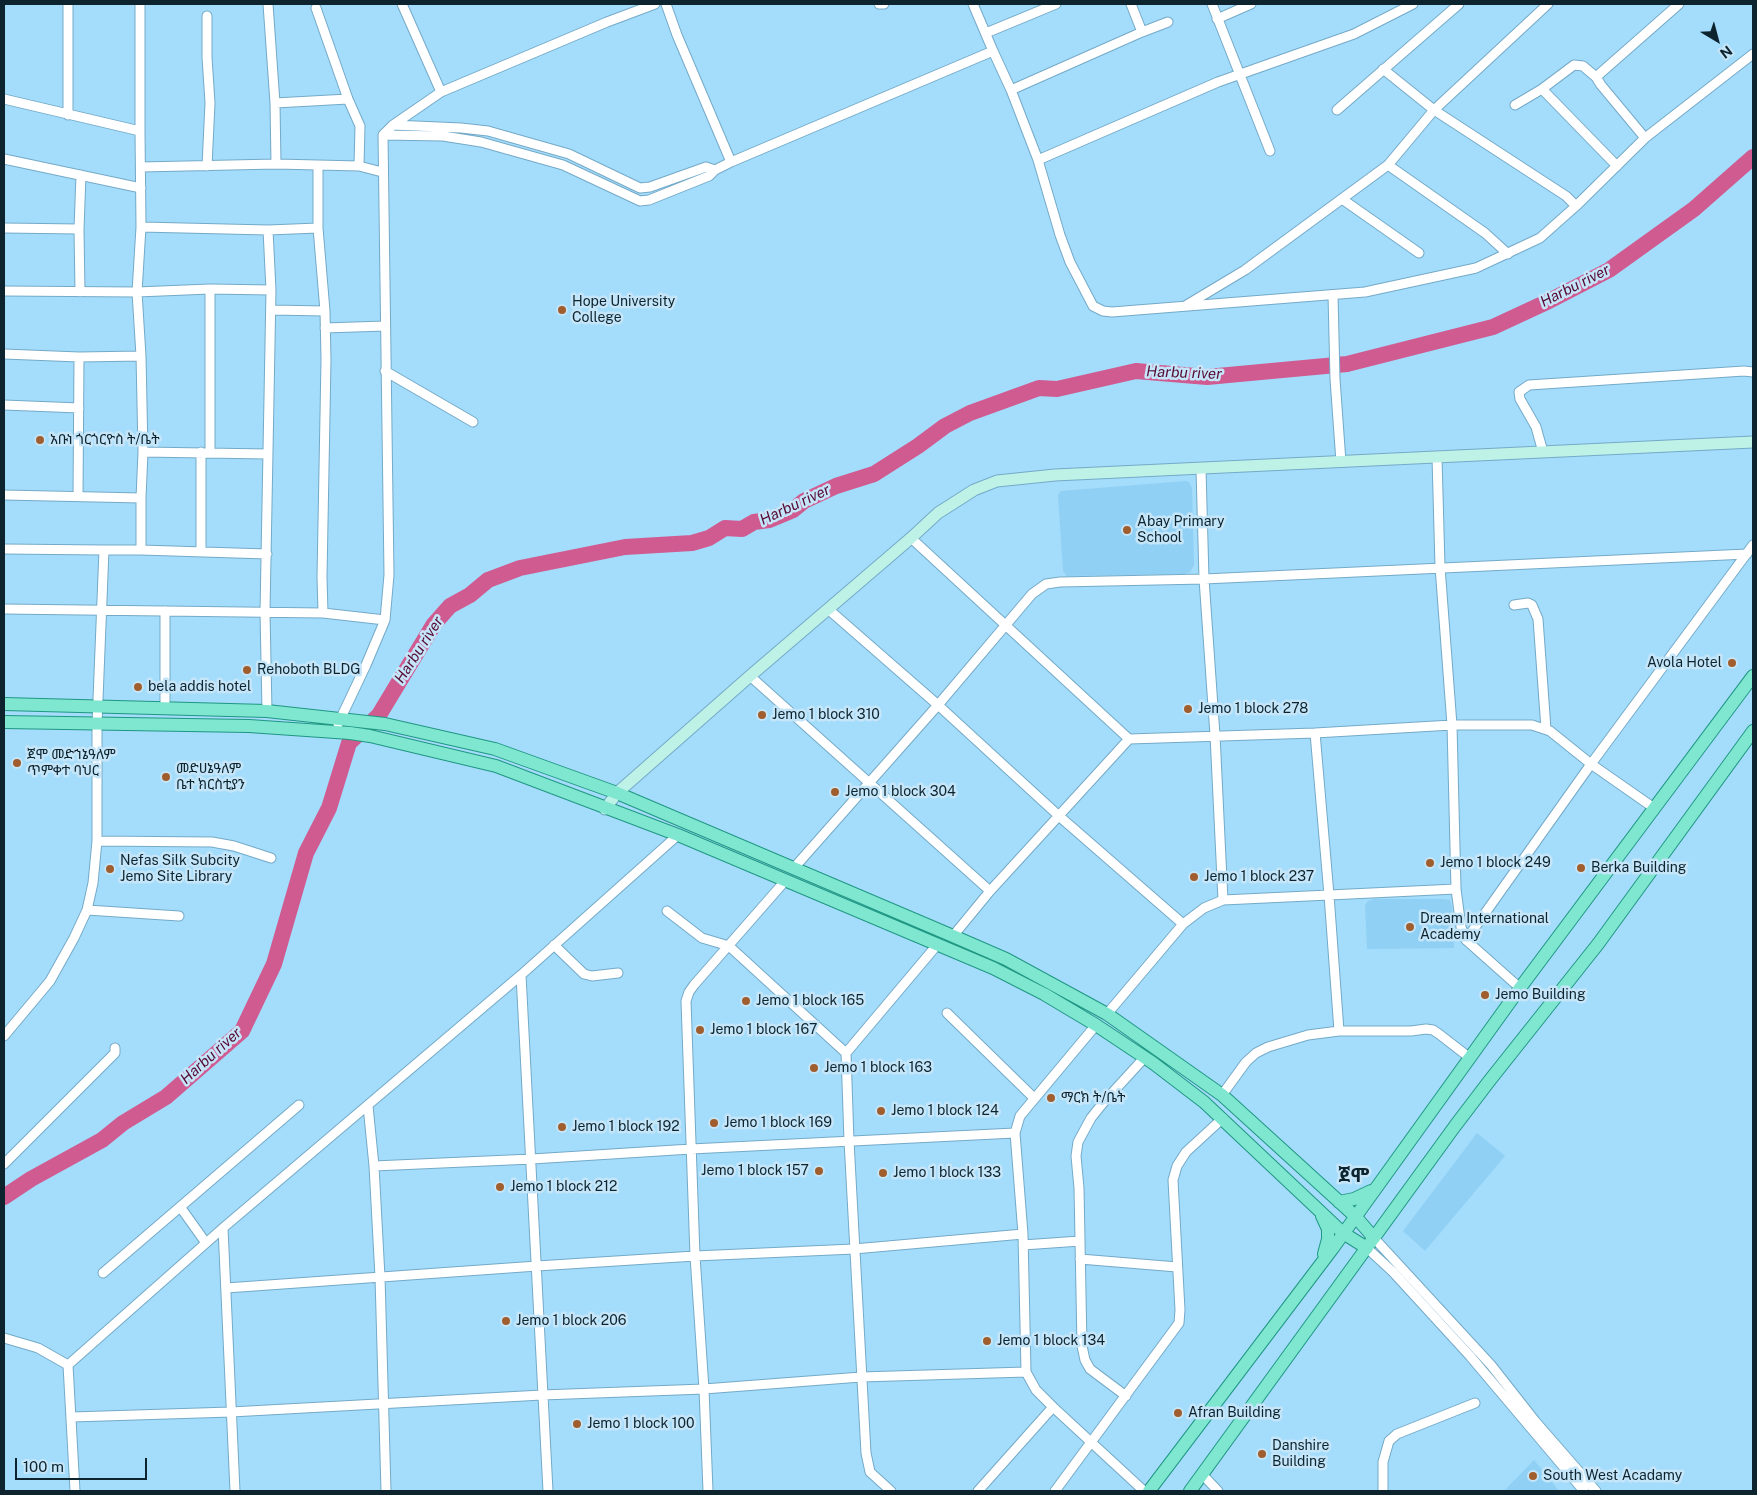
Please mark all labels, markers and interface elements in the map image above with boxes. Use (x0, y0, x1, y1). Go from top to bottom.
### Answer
north arrow (1692, 15, 1742, 65)
text: N (1717, 42, 1735, 62)
water label: Harbu river (1537, 261, 1613, 311)
place label: Hope University College (572, 294, 675, 326)
marker: Hope University College (556, 304, 568, 316)
water label: Harbu river (1146, 363, 1222, 383)
place label: አቡነ ጎርጎርዮስ ት/ቤት (50, 432, 160, 448)
marker: አቡነ ጎርጎርዮስ ት/ቤት (34, 434, 46, 446)
water label: Harbu river (757, 481, 833, 529)
place label: Abay Primary School (1137, 514, 1225, 546)
marker: Abay Primary School (1121, 524, 1133, 536)
water label: Harbu river (391, 613, 447, 687)
place label: Avola Hotel (1647, 655, 1722, 671)
marker: Avola Hotel (1726, 657, 1738, 669)
place label: Rehoboth BLDG (257, 662, 361, 678)
marker: Rehoboth BLDG (241, 664, 253, 676)
place label: bela addis hotel (148, 679, 251, 695)
marker: bela addis hotel (132, 681, 144, 693)
place label: Jemo 1 block 278 (1198, 701, 1308, 717)
marker: Jemo 1 block 278 (1182, 703, 1194, 715)
place label: Jemo 1 block 310 (772, 707, 880, 723)
marker: Jemo 1 block 310 (756, 709, 768, 721)
place label: ጀሞ መድኀኔዓለም ጥምቀተ ባህር (27, 747, 116, 780)
marker: ጀሞ መድኀኔዓለም ጥምቀተ ባህር (11, 757, 23, 769)
place label: መድሀኔዓለም ቤተ ክርስቲያን (176, 761, 245, 794)
marker: መድሀኔዓለም ቤተ ክርስቲያን (160, 771, 172, 783)
place label: Jemo 1 block 304 (845, 784, 956, 800)
marker: Jemo 1 block 304 (829, 786, 841, 798)
place label: Nefas Silk Subcity Jemo Site Library (120, 853, 240, 886)
place label: Jemo 1 block 249 (1440, 855, 1551, 871)
marker: Jemo 1 block 249 (1424, 857, 1436, 869)
place label: Berka Building (1591, 860, 1687, 876)
marker: Berka Building (1575, 862, 1587, 874)
marker: Nefas Silk Subcity Jemo Site Library (104, 863, 116, 875)
place label: Jemo 1 block 237 (1204, 869, 1314, 885)
marker: Jemo 1 block 237 (1188, 871, 1200, 883)
place label: Dream International Academy (1420, 911, 1549, 944)
marker: Dream International Academy (1404, 921, 1416, 933)
place label: Jemo Building (1495, 987, 1586, 1003)
marker: Jemo Building (1479, 989, 1491, 1001)
place label: Jemo 1 block 165 (756, 993, 864, 1009)
marker: Jemo 1 block 165 (740, 995, 752, 1007)
place label: Jemo 1 block 167 (710, 1022, 817, 1038)
water label: Harbu river (177, 1024, 245, 1088)
marker: Jemo 1 block 167 (694, 1024, 706, 1036)
place label: Jemo 1 block 163 (824, 1060, 932, 1076)
marker: Jemo 1 block 163 (808, 1062, 820, 1074)
place label: ማርክ ት/ቤት (1061, 1090, 1126, 1106)
marker: ማርክ ት/ቤት (1045, 1092, 1057, 1104)
place label: Jemo 1 block 124 (891, 1103, 999, 1119)
marker: Jemo 1 block 124 (875, 1105, 887, 1117)
place label: Jemo 1 block 169 (724, 1115, 832, 1131)
marker: Jemo 1 block 169 (708, 1117, 720, 1129)
place label: Jemo 1 block 192 (572, 1119, 680, 1135)
marker: Jemo 1 block 192 (556, 1121, 568, 1133)
place label: Jemo 1 block 157 (701, 1163, 809, 1179)
marker: Jemo 1 block 157 (813, 1165, 825, 1177)
place label: Jemo 1 block 133 (893, 1165, 1001, 1181)
district label: ጀሞ (1339, 1165, 1369, 1187)
marker: Jemo 1 block 133 (877, 1167, 889, 1179)
place label: Jemo 1 block 212 (510, 1179, 617, 1195)
marker: Jemo 1 block 212 (494, 1181, 506, 1193)
place label: Jemo 1 block 206 (516, 1313, 626, 1329)
marker: Jemo 1 block 206 (500, 1315, 512, 1327)
place label: Jemo 1 block 134 (997, 1333, 1105, 1349)
marker: Jemo 1 block 134 (981, 1335, 993, 1347)
place label: Afran Building (1188, 1405, 1281, 1421)
marker: Afran Building (1172, 1407, 1184, 1419)
place label: Jemo 1 block 100 (587, 1416, 695, 1432)
marker: Jemo 1 block 100 (571, 1418, 583, 1430)
place label: Danshire Building (1272, 1438, 1329, 1470)
scale bar (18, 1448, 150, 1480)
marker: Danshire Building (1256, 1448, 1268, 1460)
text: 100 m (23, 1458, 64, 1475)
place label: South West Acadamy (1543, 1468, 1682, 1484)
marker: South West Acadamy (1527, 1470, 1539, 1482)

